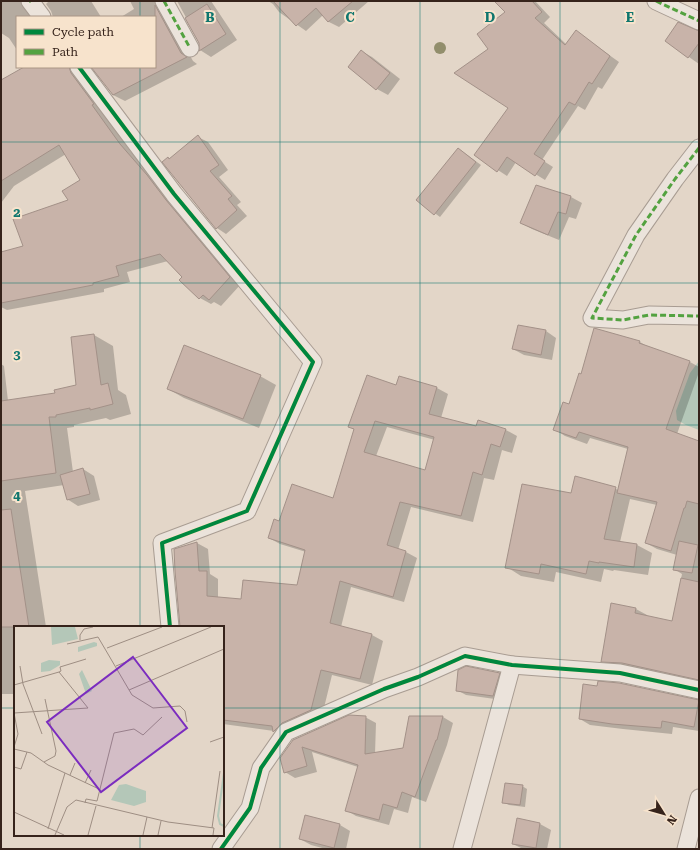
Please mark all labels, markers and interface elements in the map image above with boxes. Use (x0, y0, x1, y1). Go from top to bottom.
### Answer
text: B (205, 10, 215, 25)
text: C (345, 10, 355, 25)
text: D (485, 10, 495, 25)
text: E (626, 10, 634, 25)
legend (16, 16, 156, 68)
text: Cycle path (52, 25, 114, 39)
text: Path (52, 45, 78, 59)
text: 2 (13, 205, 21, 220)
text: 3 (13, 347, 21, 362)
text: 4 (13, 488, 21, 503)
inset map (14, 626, 224, 836)
north arrow (644, 794, 684, 834)
text: N (664, 812, 679, 827)

